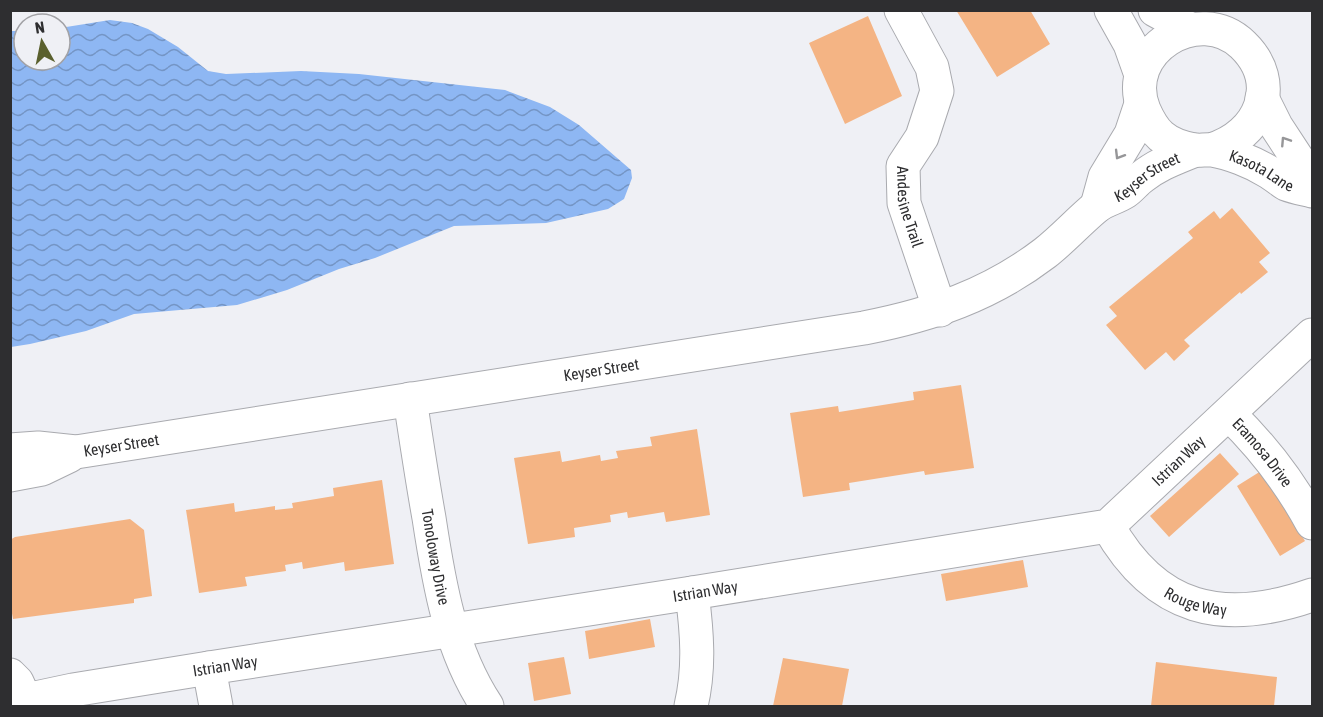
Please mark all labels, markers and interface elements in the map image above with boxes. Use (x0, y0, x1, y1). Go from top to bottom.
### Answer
north arrow (12, 12, 72, 72)
text: N (34, 18, 46, 37)
one-way arrow (1282, 136, 1293, 147)
street label: Kasota Lane (1227, 146, 1296, 195)
street label: Keyser Street (1111, 148, 1183, 205)
one-way arrow (1115, 149, 1127, 159)
street label: Andesine Trail (894, 166, 927, 250)
street label: Keyser Street (562, 354, 641, 384)
street label: Eramosa Drive (1229, 414, 1296, 490)
street label: Keyser Street (82, 430, 161, 460)
street label: Istrian Way (1148, 431, 1209, 489)
street label: Tonoloway Drive (419, 508, 454, 607)
street label: Istrian Way (672, 577, 739, 605)
street label: Rouge Way (1161, 583, 1228, 620)
street label: Istrian Way (191, 652, 259, 680)

